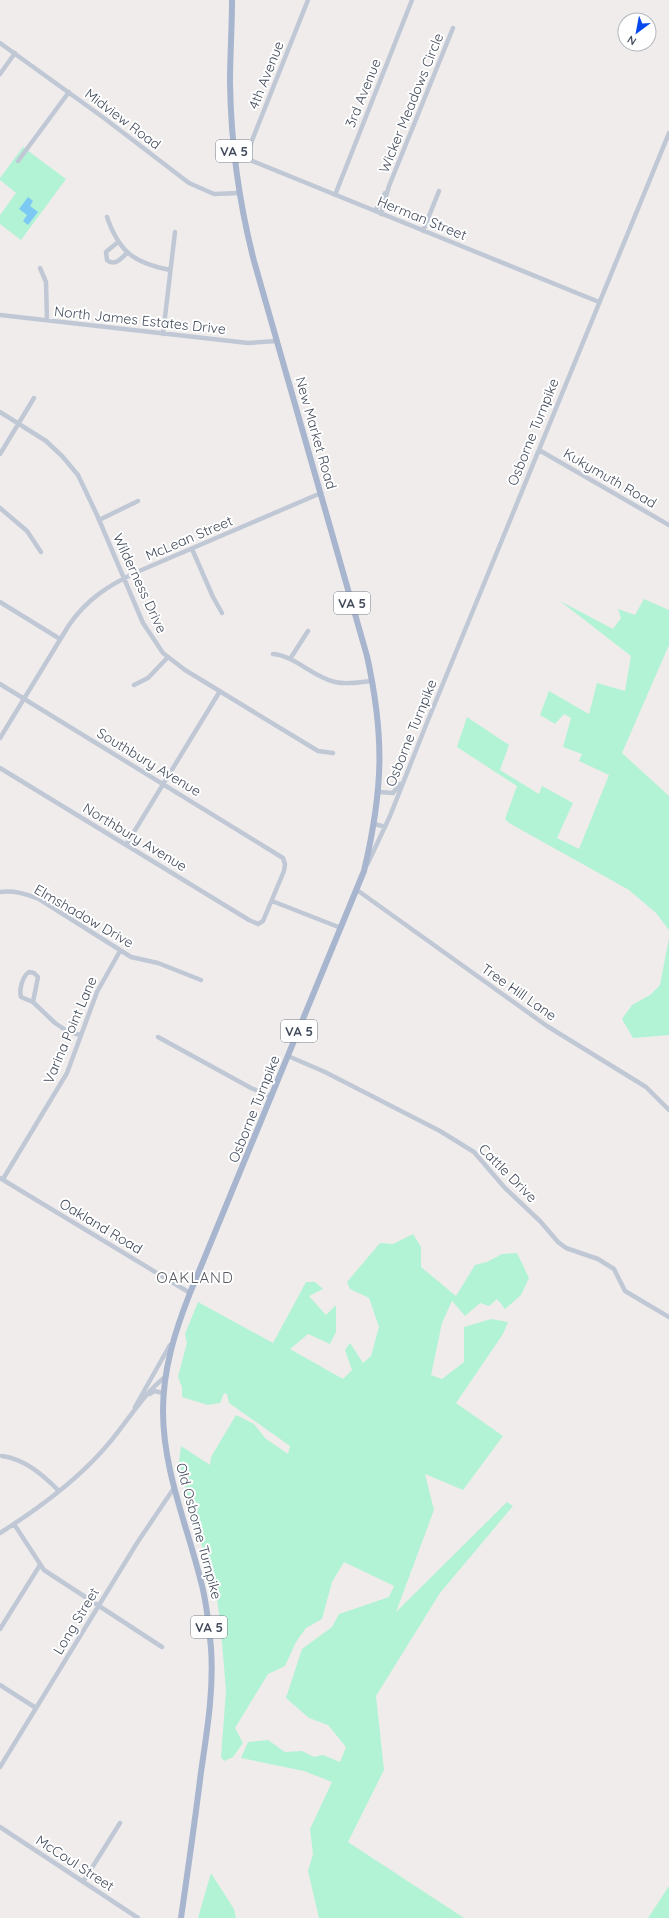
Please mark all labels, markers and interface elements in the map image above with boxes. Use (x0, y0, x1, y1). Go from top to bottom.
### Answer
north arrow (617, 12, 657, 52)
street label: Wicker Meadows Circle (375, 30, 447, 176)
text: N (625, 32, 639, 49)
street label: 4th Avenue (244, 38, 288, 112)
street label: 3rd Avenue (341, 56, 385, 130)
street label: Midview Road (81, 85, 165, 153)
road number: VA 5 (216, 140, 252, 162)
street label: Herman Street (375, 192, 470, 244)
street label: North James Estates Drive (53, 302, 227, 338)
street label: New Market Road (291, 375, 341, 491)
street label: Osborne Turnpike (503, 376, 563, 488)
street label: Kukymuth Road (560, 444, 660, 512)
street label: McLean Street (143, 511, 236, 564)
street label: Wilderness Drive (109, 530, 171, 636)
road number: VA 5 (334, 592, 370, 614)
street label: Osborne Turnpike (381, 677, 441, 789)
street label: Southbury Avenue (94, 724, 204, 800)
street label: Northbury Avenue (80, 799, 190, 875)
street label: Elmshadow Drive (31, 880, 137, 952)
street label: Tree Hill Lane (478, 959, 560, 1025)
street label: Varina Point Lane (39, 974, 101, 1086)
road number: VA 5 (281, 1020, 317, 1042)
street label: Osborne Turnpike (224, 1053, 284, 1165)
street label: Cattle Drive (475, 1140, 541, 1206)
street label: Oakland Road (56, 1194, 146, 1258)
district label: OAKLAND (156, 1268, 234, 1287)
street label: Old Osborne Turnpike (172, 1461, 226, 1601)
street label: Long Street (49, 1584, 103, 1658)
road number: VA 5 (191, 1616, 227, 1638)
street label: McCoul Street (32, 1831, 118, 1895)

